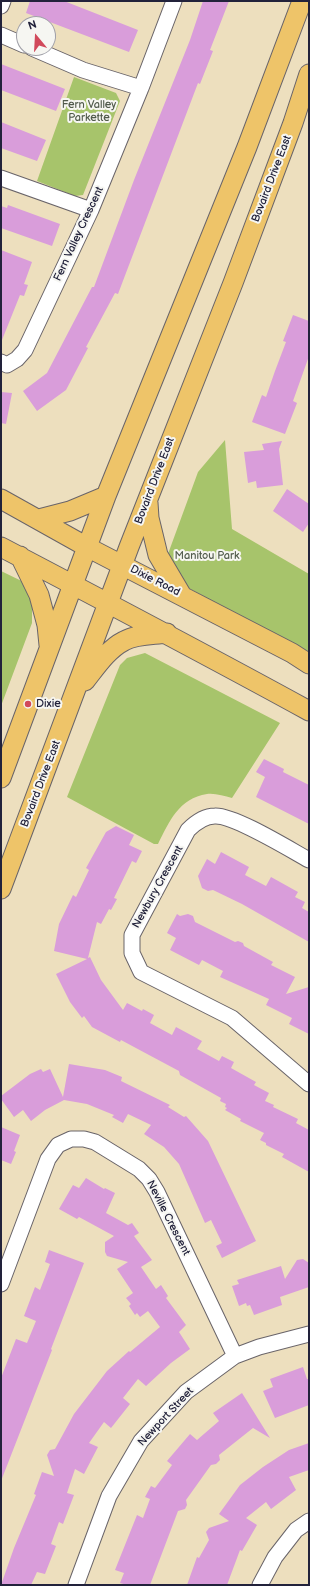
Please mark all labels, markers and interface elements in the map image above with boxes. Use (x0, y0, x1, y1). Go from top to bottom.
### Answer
north arrow (16, 16, 56, 56)
text: N (26, 18, 38, 33)
park label: Fern Valley Parkette (62, 98, 116, 124)
street label: Bovaird Drive East (249, 134, 295, 224)
street label: Fern Valley Crescent (51, 185, 107, 283)
street label: Bovaird Drive East (132, 436, 178, 526)
park label: Manitou Park (175, 549, 239, 563)
street label: Dixie Road (128, 563, 182, 599)
place label: Dixie (36, 697, 61, 711)
marker: Dixie (23, 699, 33, 709)
street label: Bovaird Drive East (18, 739, 64, 829)
street label: Newbury Crescent (130, 843, 186, 931)
street label: Neville Crescent (143, 1178, 193, 1258)
street label: Newport Street (135, 1385, 197, 1449)

